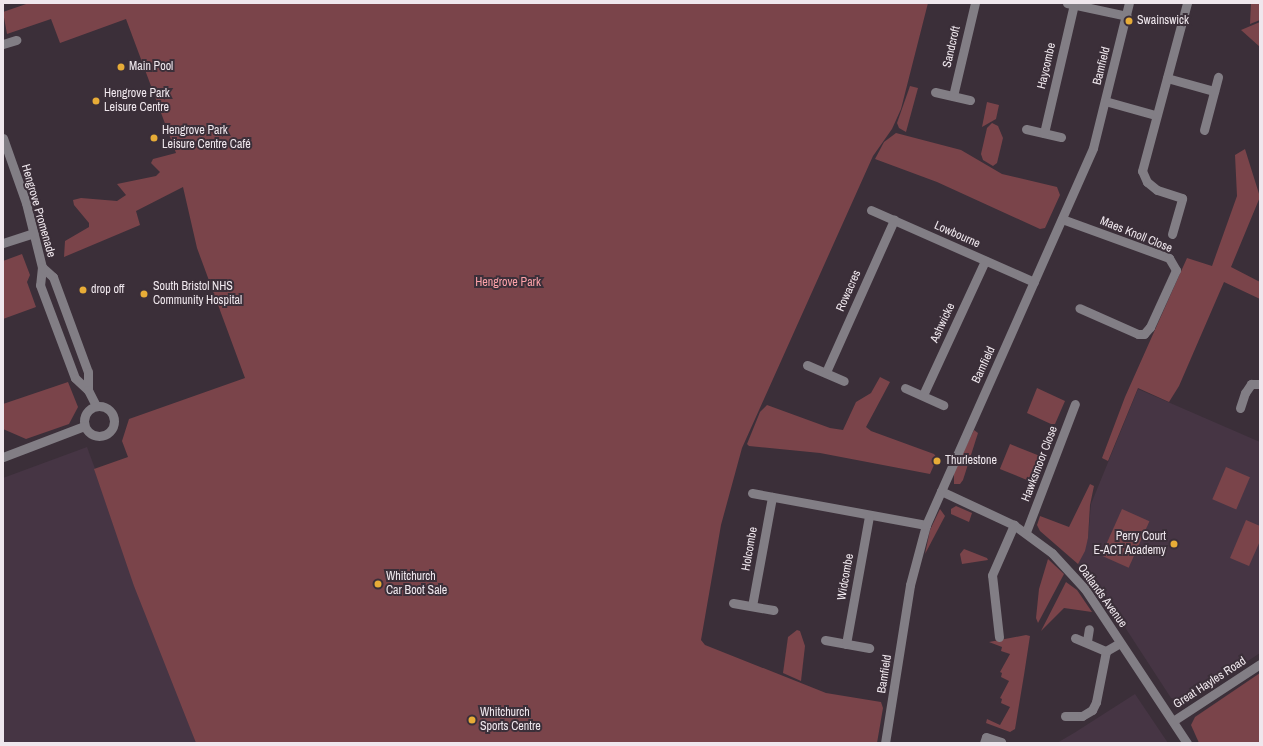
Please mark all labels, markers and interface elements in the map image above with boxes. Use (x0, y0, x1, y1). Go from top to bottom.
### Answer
place label: Swainswick (1137, 14, 1189, 28)
marker: Swainswick (1124, 16, 1134, 26)
street label: Sandcroft (940, 25, 964, 69)
street label: Haycombe (1035, 41, 1059, 91)
street label: Bamfield (1090, 45, 1114, 87)
place label: Main Pool (129, 60, 173, 74)
marker: Main Pool (116, 62, 126, 72)
place label: Hengrove Park Leisure Centre (104, 87, 170, 115)
marker: Hengrove Park Leisure Centre (91, 96, 101, 106)
place label: Hengrove Park Leisure Centre Café (162, 124, 251, 152)
marker: Hengrove Park Leisure Centre Café (149, 133, 159, 143)
street label: Hengrove Promenade (18, 163, 58, 259)
street label: Maes Knoll Close (1098, 214, 1174, 256)
street label: Lowbourne (932, 219, 982, 251)
street label: Rowacres (834, 268, 864, 314)
park label: Hengrove Park (475, 276, 541, 290)
place label: South Bristol NHS Community Hospital (153, 280, 242, 308)
place label: drop off (91, 283, 124, 297)
marker: drop off (78, 285, 88, 295)
marker: South Bristol NHS Community Hospital (138, 288, 150, 300)
street label: Ashwicke (928, 301, 958, 345)
street label: Bamfield (969, 344, 999, 386)
street label: Hawksmoor Close (1019, 424, 1061, 504)
place label: Thurlestone (945, 454, 997, 468)
marker: Thurlestone (932, 456, 942, 466)
street label: Holcombe (739, 526, 761, 572)
place label: Perry Court E-ACT Academy (1093, 530, 1166, 558)
marker: Perry Court E-ACT Academy (1169, 539, 1179, 549)
street label: Widcombe (835, 553, 857, 601)
street label: Oatlands Avenue (1074, 561, 1130, 631)
place label: Whitchurch Car Boot Sale (386, 570, 447, 598)
marker: Whitchurch Car Boot Sale (373, 579, 383, 589)
street label: Bamfield (875, 654, 895, 694)
street label: Great Hayles Road (1171, 654, 1249, 712)
place label: Whitchurch Sports Centre (480, 706, 541, 734)
marker: Whitchurch Sports Centre (467, 715, 477, 725)

